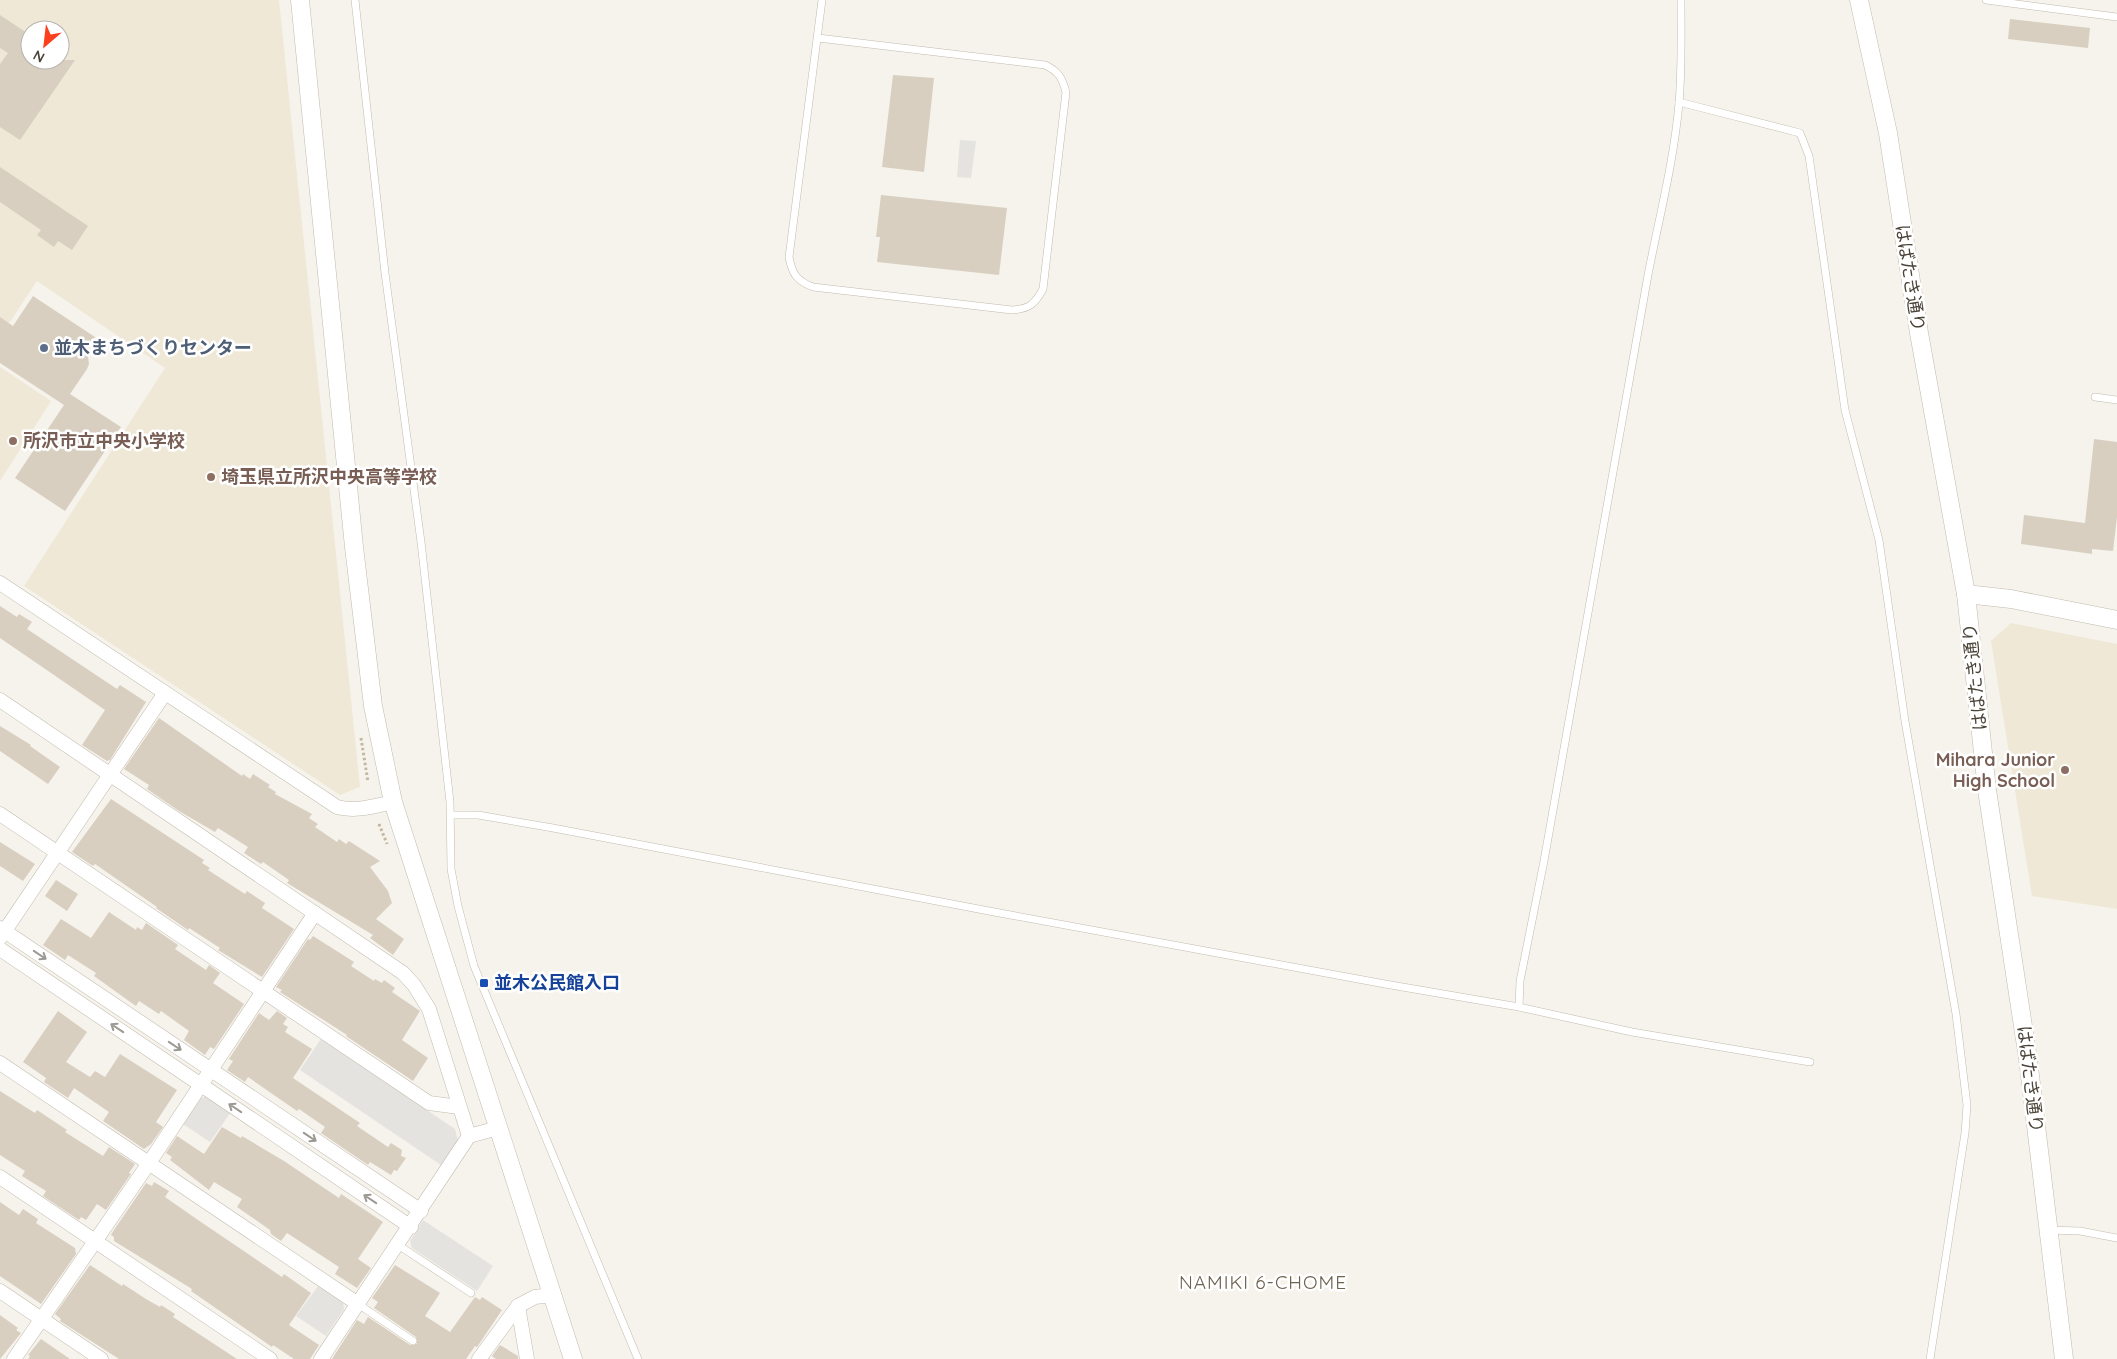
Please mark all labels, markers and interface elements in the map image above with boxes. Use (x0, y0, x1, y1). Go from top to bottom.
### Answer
north arrow (20, 20, 70, 70)
text: N (30, 46, 48, 67)
street label: はばたき通り (1891, 223, 1930, 333)
place label: 並木まちづくりセンター (54, 336, 252, 359)
marker: 並木まちづくりセンター (38, 342, 50, 354)
place label: 所沢市立中央小学校 (23, 429, 185, 452)
marker: 所沢市立中央小学校 (7, 435, 19, 447)
place label: 埼玉県立所沢中央高等学校 (221, 465, 437, 488)
marker: 埼玉県立所沢中央高等学校 (205, 471, 217, 483)
street label: はばたき通り (1957, 622, 1992, 732)
place label: Mihara Junior High School (1936, 748, 2055, 792)
marker: Mihara Junior High School (2059, 764, 2071, 776)
one-way arrow (33, 950, 47, 960)
place label: 並木公民館入口 (494, 971, 620, 994)
marker: 並木公民館入口 (478, 977, 490, 989)
one-way arrow (110, 1023, 124, 1033)
street label: はばたき通り (2013, 1024, 2048, 1134)
one-way arrow (167, 1042, 181, 1052)
one-way arrow (229, 1103, 243, 1113)
one-way arrow (302, 1132, 316, 1142)
one-way arrow (363, 1194, 377, 1204)
district label: NAMIKI 6-CHOME (1179, 1270, 1347, 1294)

